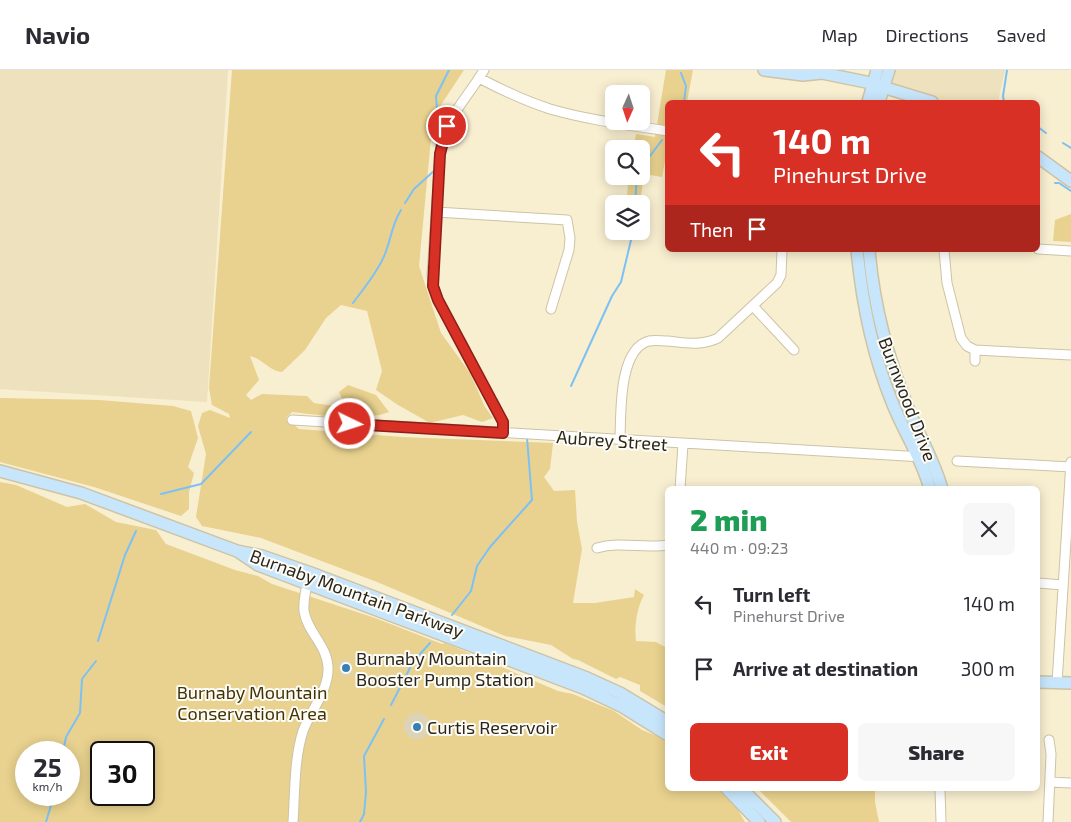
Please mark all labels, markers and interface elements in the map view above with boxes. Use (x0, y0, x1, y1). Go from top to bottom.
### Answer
text: Navio (25, 20, 90, 49)
text: Map (821, 24, 858, 46)
text: Directions (886, 24, 969, 46)
text: Saved (997, 24, 1046, 46)
north arrow (605, 85, 650, 130)
map controls (605, 85, 650, 240)
pin (426, 105, 468, 147)
icon: arrive (433, 112, 461, 140)
text: 140 m (773, 119, 871, 161)
icon: left (690, 120, 755, 185)
button: search (605, 140, 650, 185)
text: Pinehurst Drive (773, 161, 927, 187)
button: layers (605, 195, 650, 240)
icon: arrive (743, 215, 771, 243)
text: Then (690, 218, 733, 241)
street label: Burnwood Drive (874, 334, 942, 464)
position arrow (323, 397, 375, 449)
street label: Aubrey Street (556, 425, 669, 455)
text: 2 min (690, 501, 768, 537)
button: close (963, 503, 1015, 555)
text: 440 m · 09:23 (690, 538, 788, 557)
street label: Burnaby Mountain Parkway (247, 544, 467, 642)
text: Turn left (733, 583, 810, 606)
icon: left (690, 590, 718, 618)
text: 140 m (963, 592, 1015, 615)
text: Pinehurst Drive (733, 606, 845, 625)
place label: Burnaby Mountain Booster Pump Station (356, 647, 534, 690)
icon: arrive (690, 655, 718, 683)
text: Arrive at destination (733, 657, 918, 680)
text: 300 m (961, 657, 1015, 680)
marker: Burnaby Mountain Booster Pump Station (340, 662, 352, 674)
park label: Burnaby Mountain Conservation Area (177, 681, 327, 724)
place label: Curtis Reservoir (427, 716, 557, 738)
marker: Curtis Reservoir (411, 721, 423, 733)
button: Exit (690, 723, 848, 781)
button: Share (858, 723, 1015, 781)
speed limit sign: 30 (90, 741, 155, 806)
text: 25 (33, 752, 62, 782)
text: km/h (33, 779, 62, 793)

